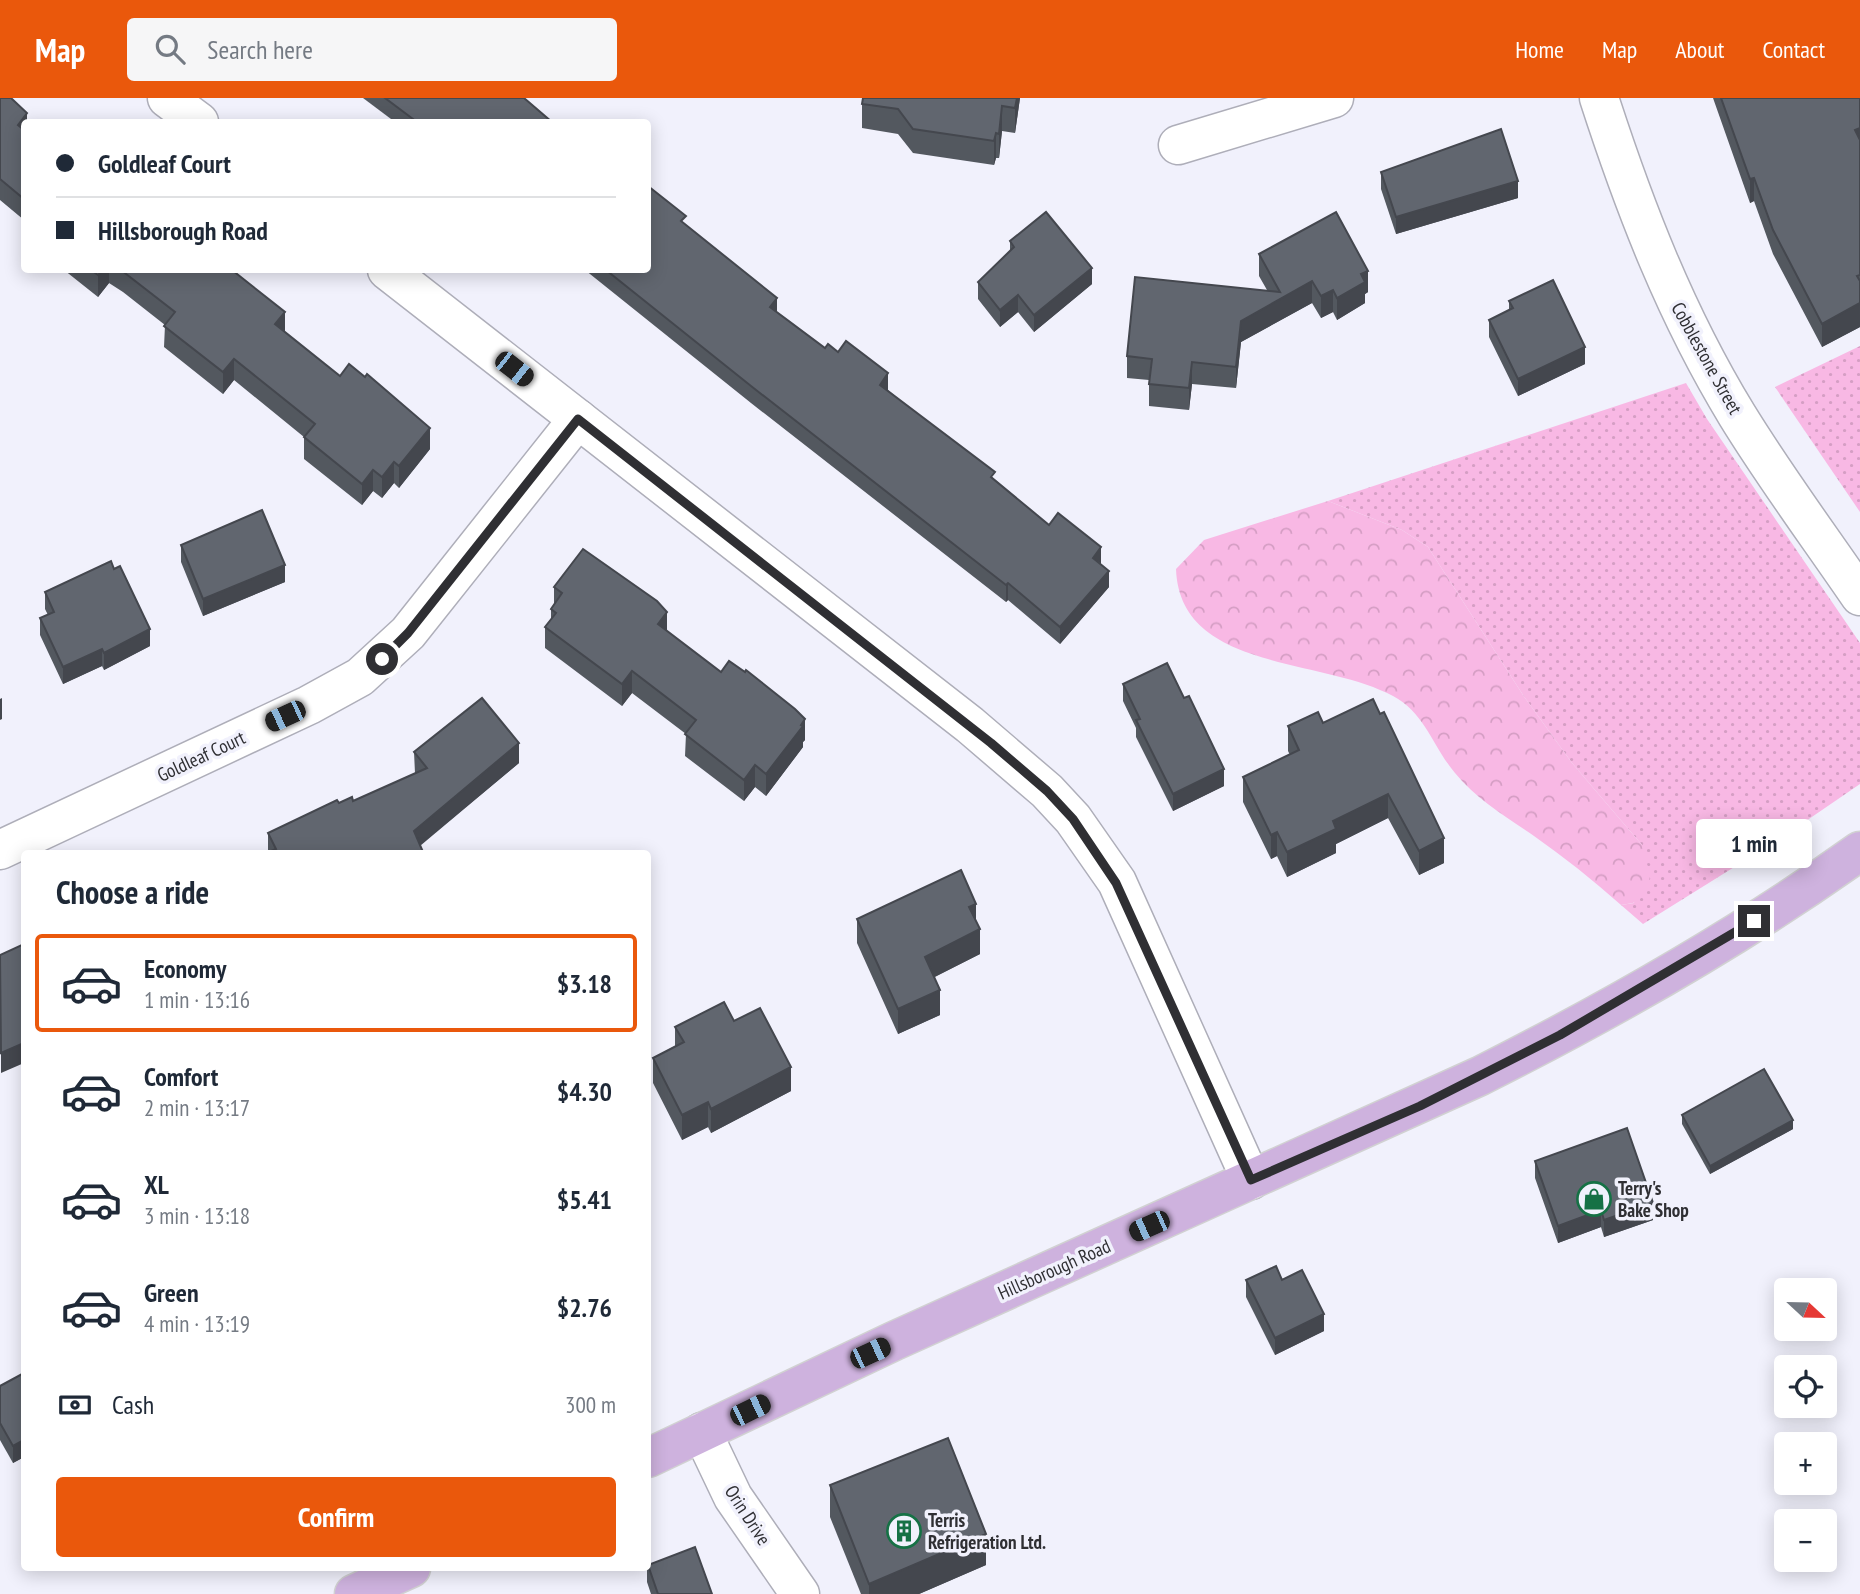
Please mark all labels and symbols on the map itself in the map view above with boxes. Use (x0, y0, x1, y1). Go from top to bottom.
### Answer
street label: Cobblestone Street (1666, 298, 1748, 419)
car (491, 348, 538, 390)
route start (366, 643, 398, 675)
car (262, 698, 309, 734)
street label: Goldleaf Court (153, 725, 250, 787)
callout: 1 min (1696, 820, 1812, 868)
route end (1738, 905, 1770, 937)
place label: Terry's Bake Shop (1618, 1176, 1689, 1222)
shop icon: Terry's Bake Shop (1575, 1180, 1613, 1218)
car (1126, 1208, 1173, 1244)
street label: Hillsborough Road (994, 1233, 1114, 1305)
north arrow (1774, 1278, 1838, 1340)
car (847, 1335, 894, 1371)
car (727, 1391, 774, 1429)
street label: Orin Drive (720, 1481, 776, 1550)
place label: Terris Refrigeration Ltd. (928, 1508, 1046, 1554)
building icon: Terris Refrigeration Ltd. (885, 1512, 923, 1550)

